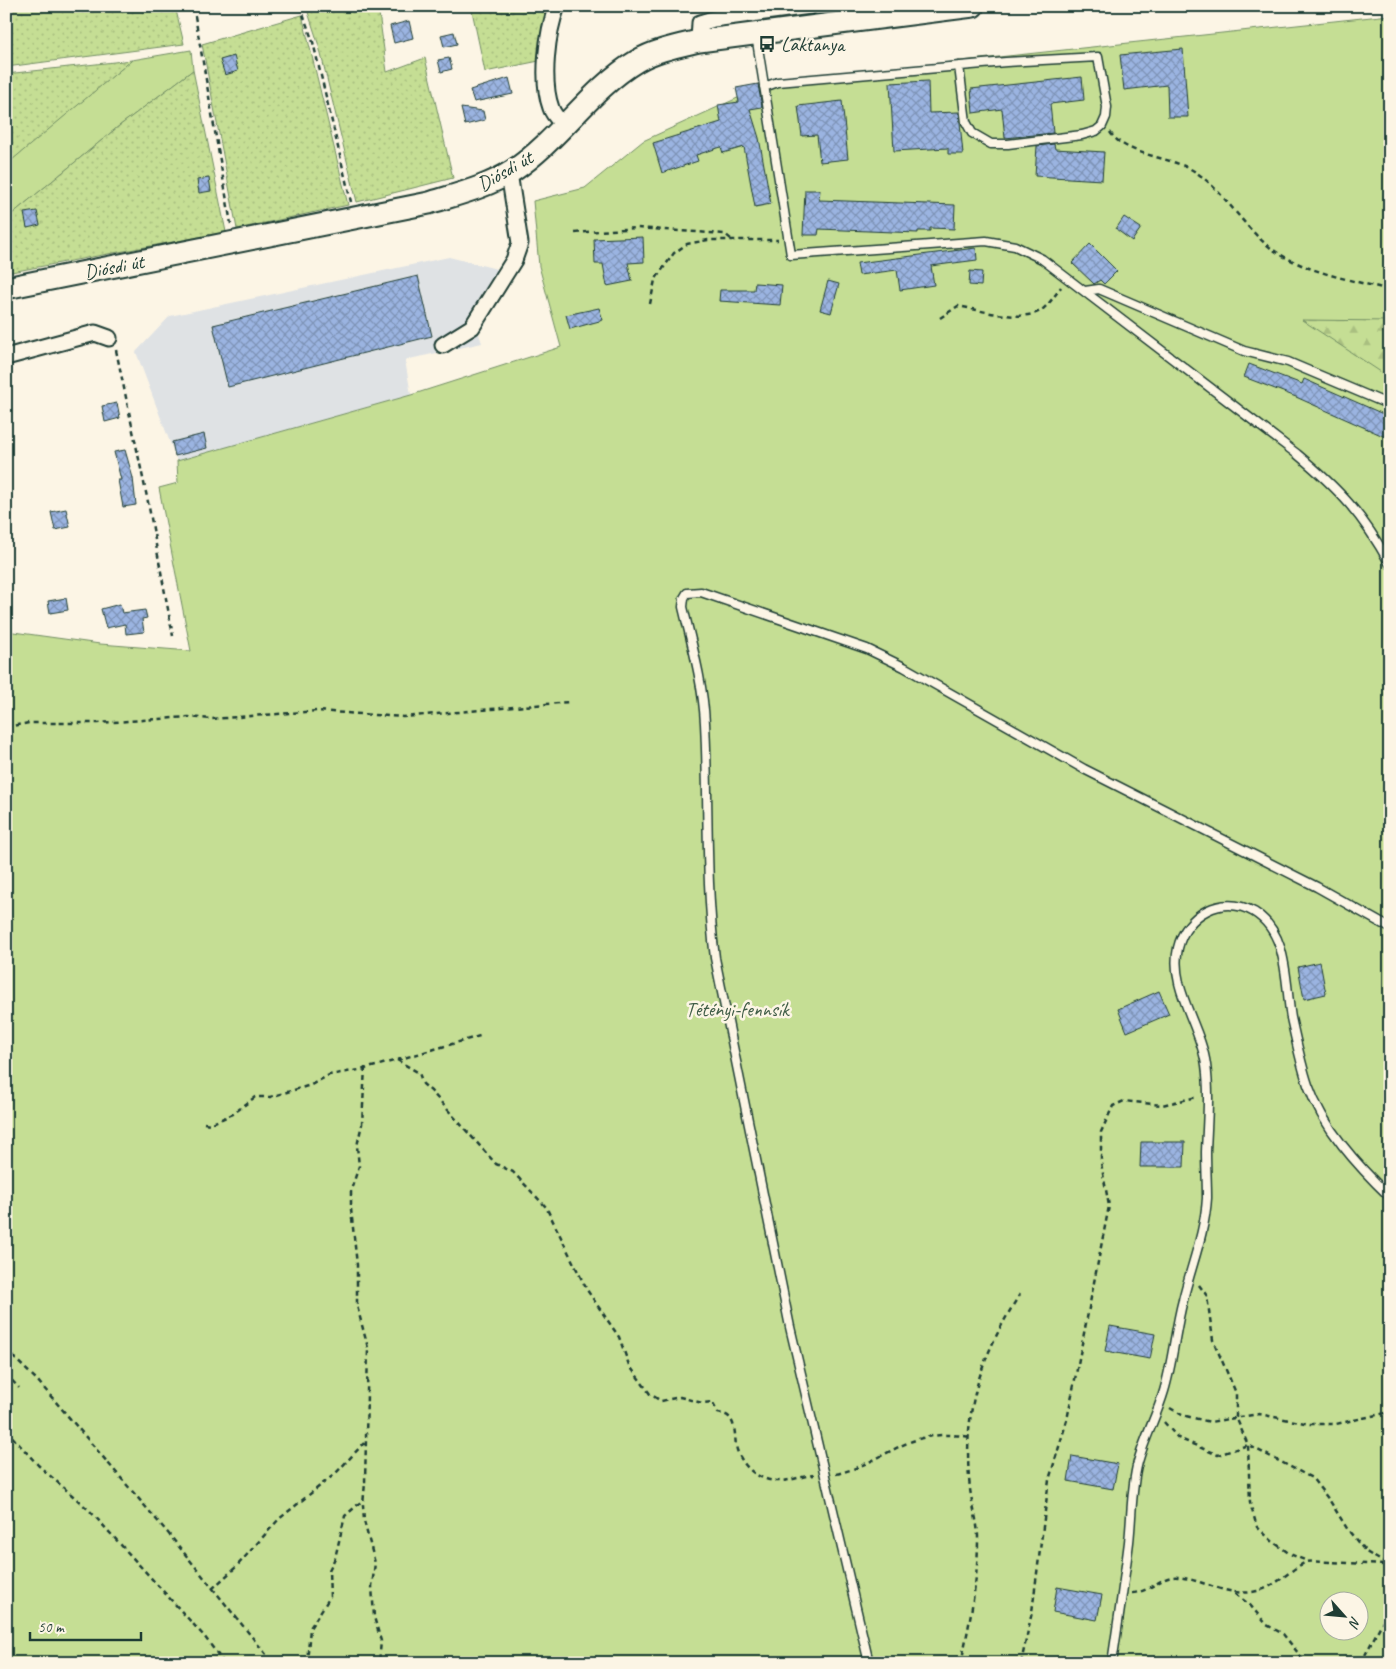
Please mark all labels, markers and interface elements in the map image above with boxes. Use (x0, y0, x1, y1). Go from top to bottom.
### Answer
place label: Laktanya (781, 32, 846, 57)
bus stop icon: Laktanya (757, 34, 777, 54)
street label: Diósdi út (473, 144, 539, 197)
street label: Diósdi út (82, 249, 148, 285)
park label: Tétényi-fennsík (685, 997, 790, 1022)
north arrow (1318, 1592, 1368, 1642)
scale bar (30, 1609, 141, 1641)
text: N (1345, 1614, 1365, 1631)
text: 50 m (38, 1618, 65, 1637)

